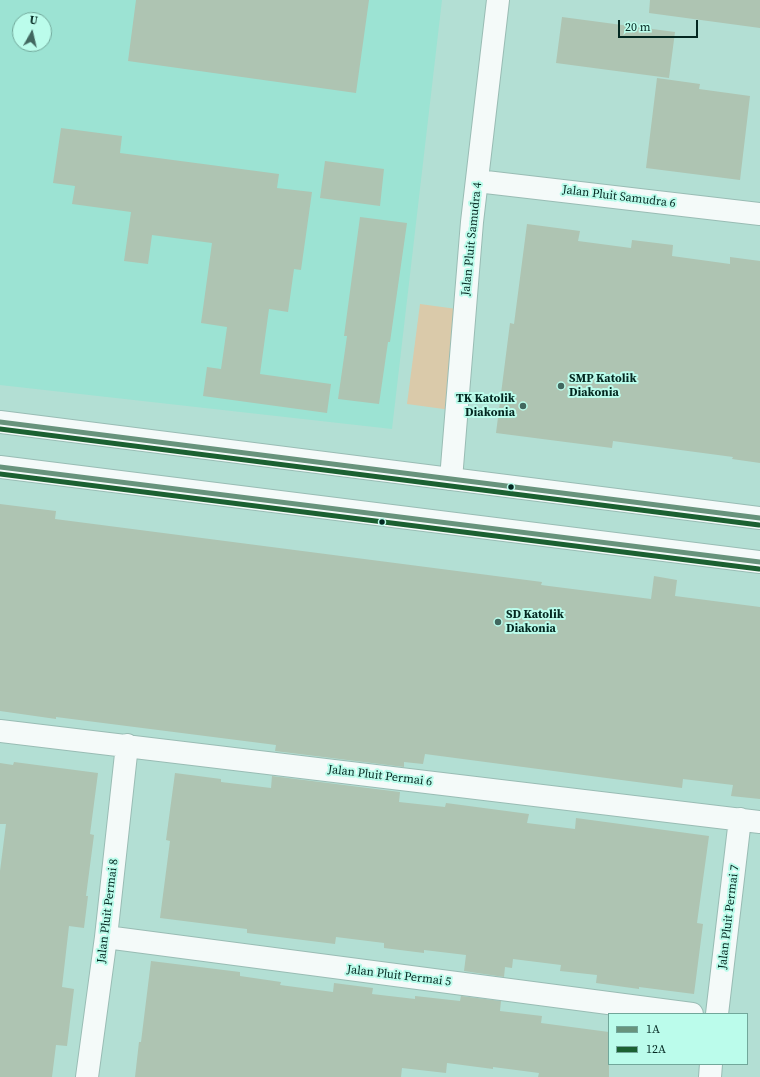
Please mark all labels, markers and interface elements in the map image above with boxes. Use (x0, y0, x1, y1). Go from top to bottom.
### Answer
north arrow (12, 12, 52, 52)
scale bar (620, 12, 700, 38)
text: U (29, 13, 39, 29)
text: 20 m (625, 19, 651, 35)
street label: Jalan Pluit Samudra 4 (459, 182, 485, 296)
street label: Jalan Pluit Samudra 6 (561, 183, 677, 211)
place label: SMP Katolik Diakonia (569, 372, 637, 400)
marker: SMP Katolik Diakonia (556, 381, 566, 391)
place label: TK Katolik Diakonia (456, 392, 515, 420)
marker: TK Katolik Diakonia (518, 401, 528, 411)
unlabelled marker (506, 482, 516, 492)
unlabelled marker (377, 517, 387, 527)
place label: SD Katolik Diakonia (506, 608, 564, 636)
marker: SD Katolik Diakonia (493, 617, 503, 627)
street label: Jalan Pluit Permai 6 (327, 762, 433, 790)
street label: Jalan Pluit Permai 8 (94, 858, 122, 964)
street label: Jalan Pluit Permai 7 (715, 864, 743, 970)
street label: Jalan Pluit Permai 5 (346, 962, 452, 990)
legend (608, 1013, 748, 1065)
text: 1A (646, 1021, 660, 1037)
text: 12A (646, 1041, 666, 1057)

